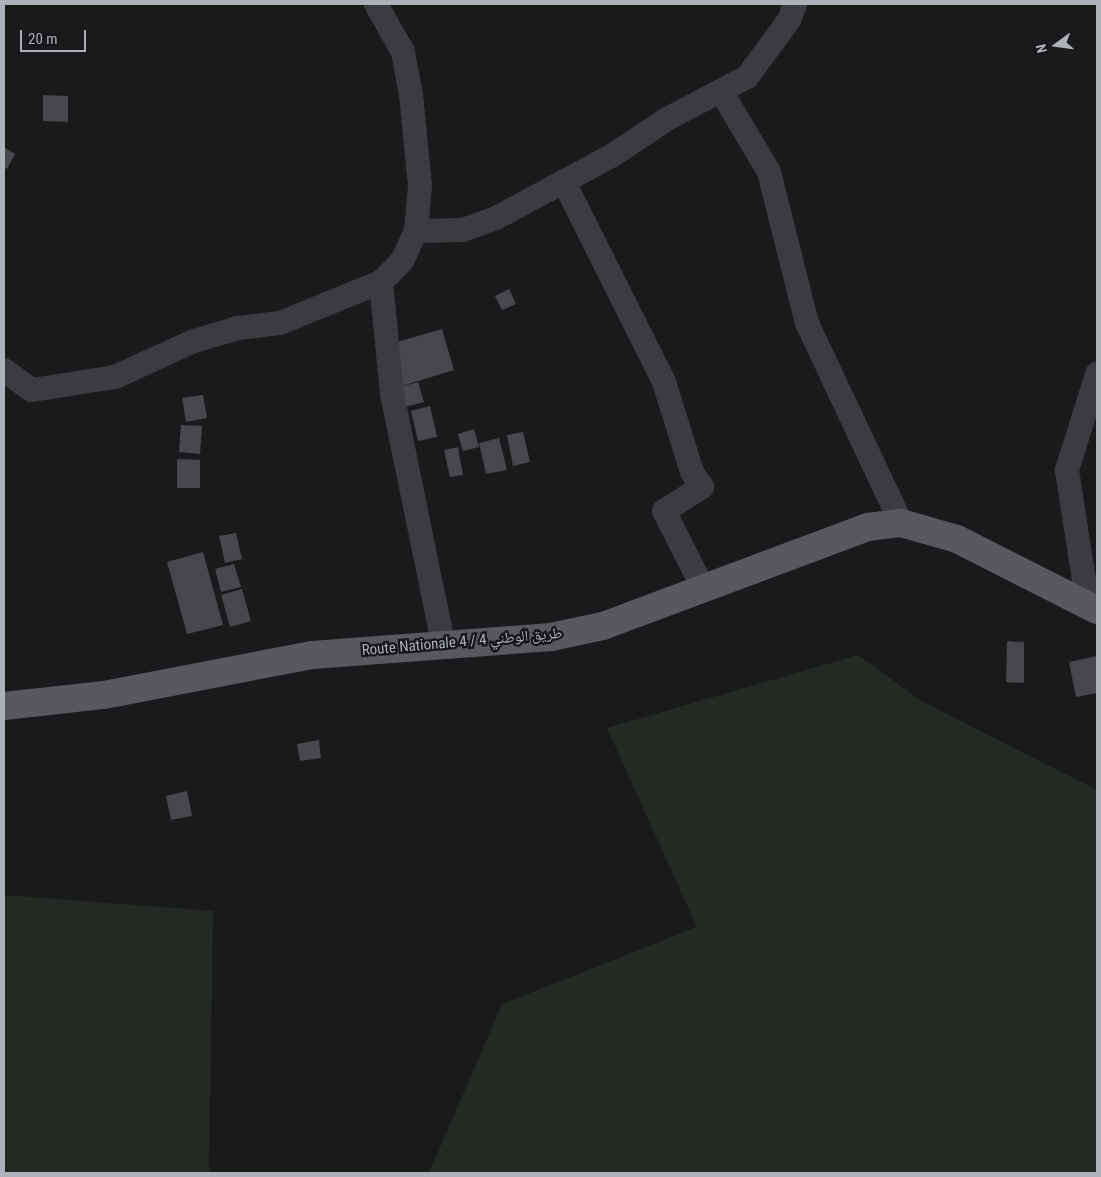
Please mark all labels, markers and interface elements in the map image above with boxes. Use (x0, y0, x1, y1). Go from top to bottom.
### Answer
scale bar (22, 20, 89, 52)
north arrow (1031, 20, 1081, 70)
text: 20 m (28, 30, 58, 48)
text: N (1033, 43, 1050, 55)
street label: Route Nationale 4 / طريق الوطني 4 (361, 624, 563, 660)

